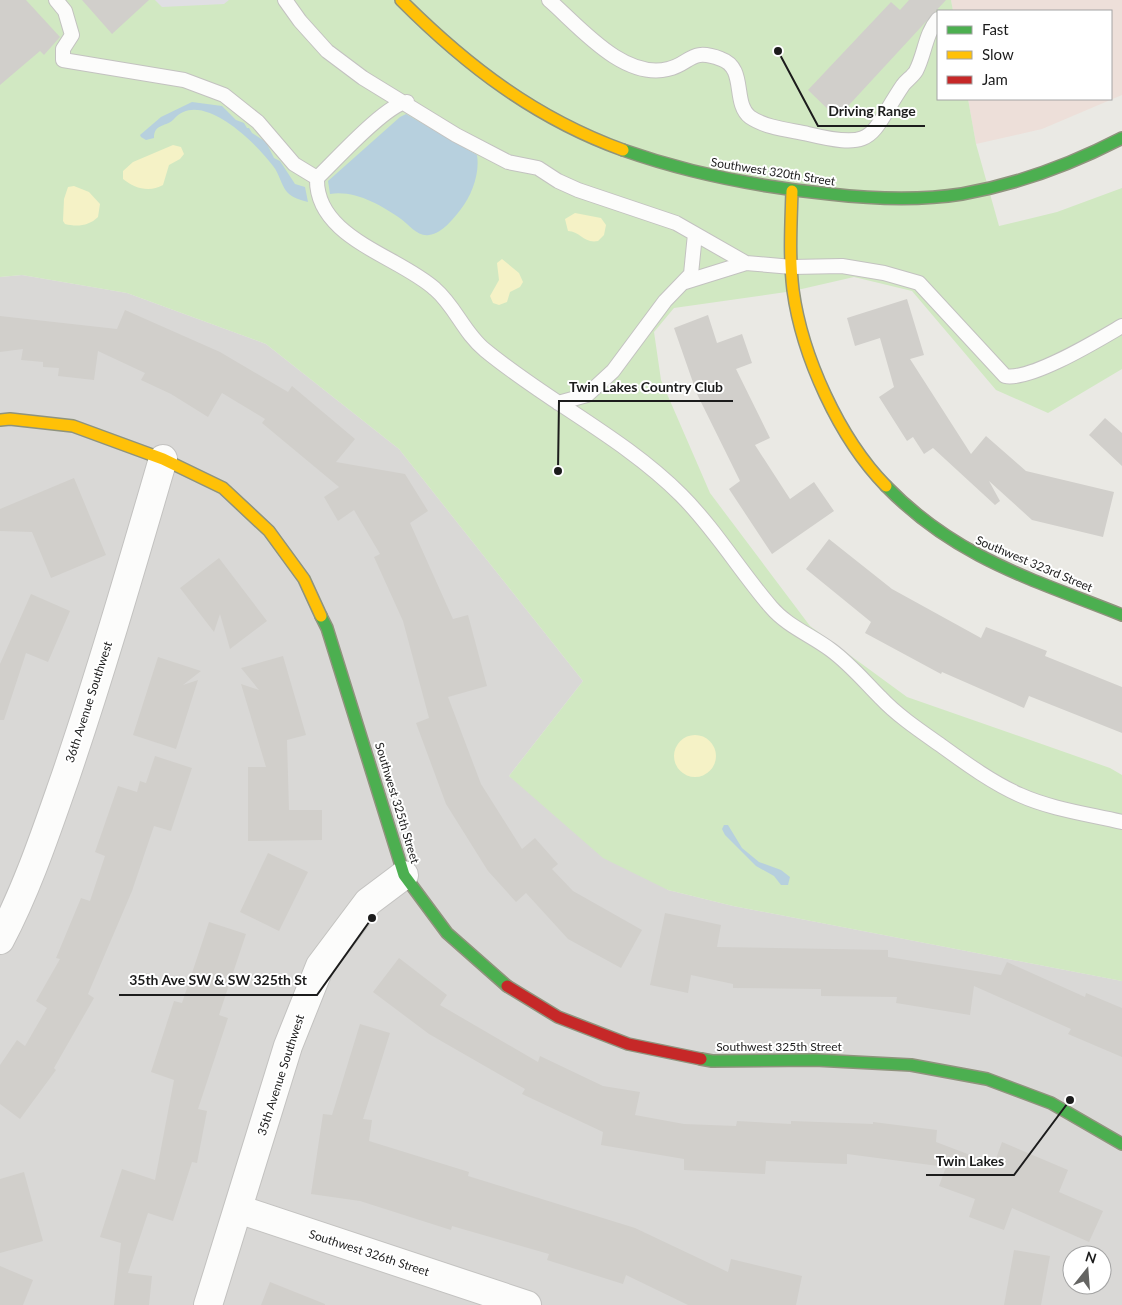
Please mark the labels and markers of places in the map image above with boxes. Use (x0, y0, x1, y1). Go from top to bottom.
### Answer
callout: Driving Range (818, 97, 925, 126)
callout: Twin Lakes Country Club (559, 372, 733, 401)
callout: 35th Ave SW & SW 325th St (119, 966, 317, 995)
callout: Twin Lakes (926, 1146, 1014, 1175)

